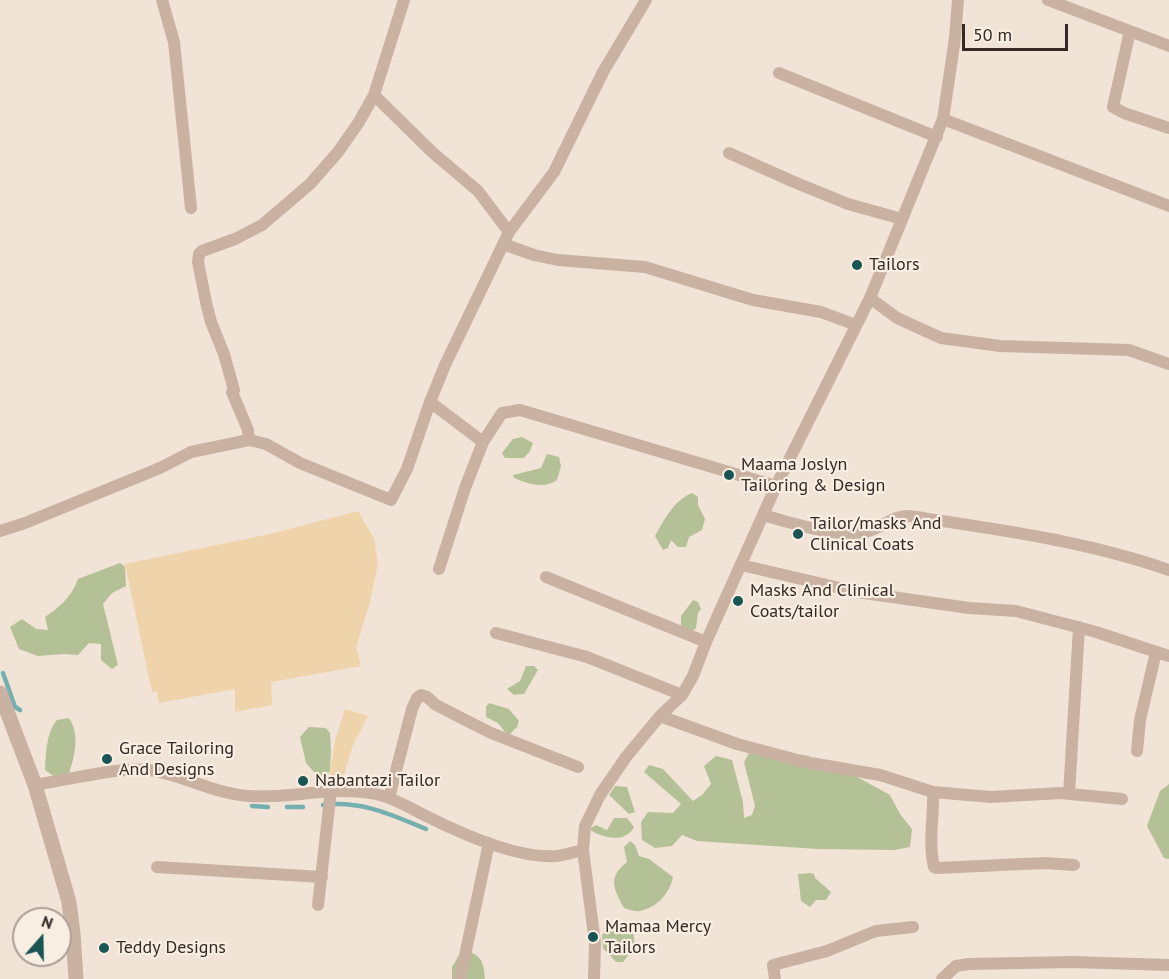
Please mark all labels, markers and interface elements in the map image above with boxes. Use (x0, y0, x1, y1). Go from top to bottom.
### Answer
scale bar (965, 12, 1072, 50)
text: 50 m (973, 23, 1012, 46)
place label: Tailors (869, 254, 919, 276)
marker: Tailors (850, 258, 864, 272)
place label: Maama Joslyn Tailoring & Design (741, 454, 885, 496)
marker: Maama Joslyn Tailoring & Design (722, 468, 736, 482)
place label: Tailor/masks And Clinical Coats (810, 513, 941, 556)
marker: Tailor/masks And Clinical Coats (791, 527, 805, 541)
place label: Masks And Clinical Coats/tailor (750, 580, 894, 622)
marker: Masks And Clinical Coats/tailor (731, 594, 745, 608)
place label: Grace Tailoring And Designs (119, 738, 234, 780)
marker: Grace Tailoring And Designs (100, 752, 114, 766)
place label: Nabantazi Tailor (315, 770, 440, 792)
marker: Nabantazi Tailor (296, 774, 310, 788)
north arrow (12, 907, 72, 967)
text: N (39, 911, 56, 933)
place label: Mamaa Mercy Tailors (605, 916, 711, 958)
marker: Mamaa Mercy Tailors (586, 930, 600, 944)
place label: Teddy Designs (116, 937, 226, 959)
marker: Teddy Designs (97, 941, 111, 955)

